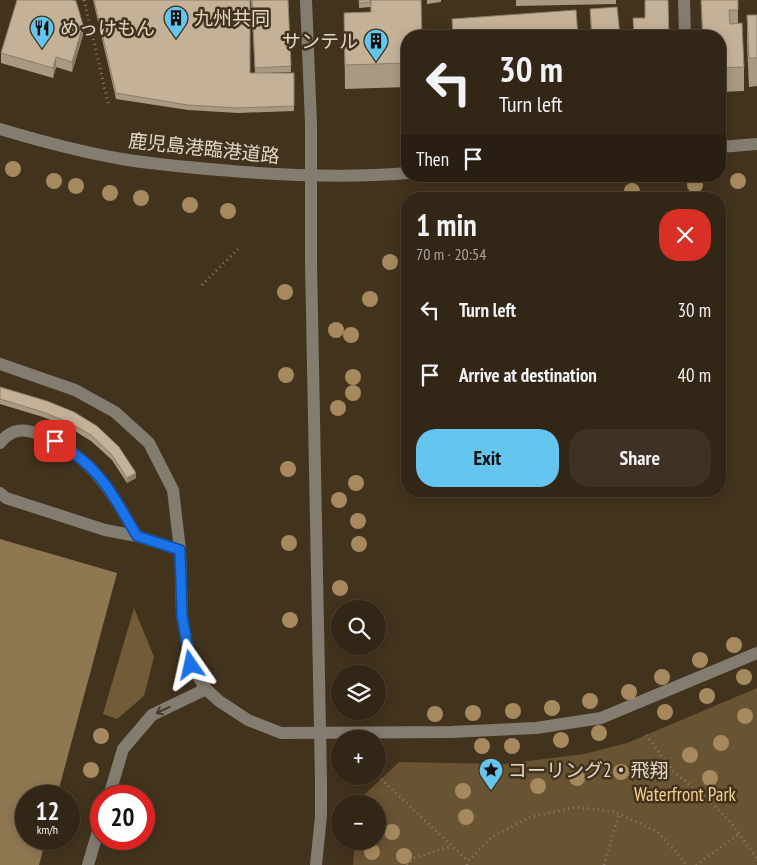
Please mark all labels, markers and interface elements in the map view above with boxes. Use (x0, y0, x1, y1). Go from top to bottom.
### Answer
building icon: 九州共同 (163, 5, 189, 39)
place label: 九州共同 (194, 6, 270, 30)
restaurant icon: めっけもん (29, 15, 55, 49)
place label: めっけもん (60, 16, 155, 40)
building icon: サンテル (363, 28, 389, 62)
place label: サンテル (282, 29, 358, 53)
text: 30 m (499, 46, 563, 92)
icon: left (416, 50, 481, 115)
text: Turn left (499, 90, 563, 118)
street label: 鹿児島港臨港道路 (127, 128, 281, 168)
icon: arrive (459, 145, 487, 173)
text: Then (416, 147, 449, 171)
text: 1 min (416, 205, 477, 244)
button: close (659, 209, 711, 261)
text: 70 m · 20:54 (416, 244, 487, 264)
icon: left (416, 296, 444, 324)
text: Turn left (459, 298, 516, 322)
text: 30 m (678, 298, 711, 322)
icon: arrive (416, 361, 444, 389)
text: Arrive at destination (459, 363, 597, 387)
text: 40 m (678, 363, 711, 387)
pin (34, 420, 76, 462)
icon: arrive (41, 427, 69, 455)
button: Exit (416, 429, 559, 487)
button: Share (569, 429, 711, 487)
map controls (331, 600, 386, 850)
button: search (331, 600, 386, 655)
position arrow (164, 638, 216, 690)
button: layers (331, 665, 386, 720)
one-way arrow (156, 706, 171, 716)
button: + (331, 730, 386, 785)
place icon: コーリング2・飛翔 (478, 757, 504, 791)
place label: コーリング2・飛翔 (508, 758, 669, 782)
park label: Waterfront Park (634, 782, 737, 806)
speed limit sign: 20 (90, 785, 155, 850)
text: 12 (36, 795, 59, 827)
button: − (331, 795, 386, 850)
text: km/h (37, 822, 58, 837)

